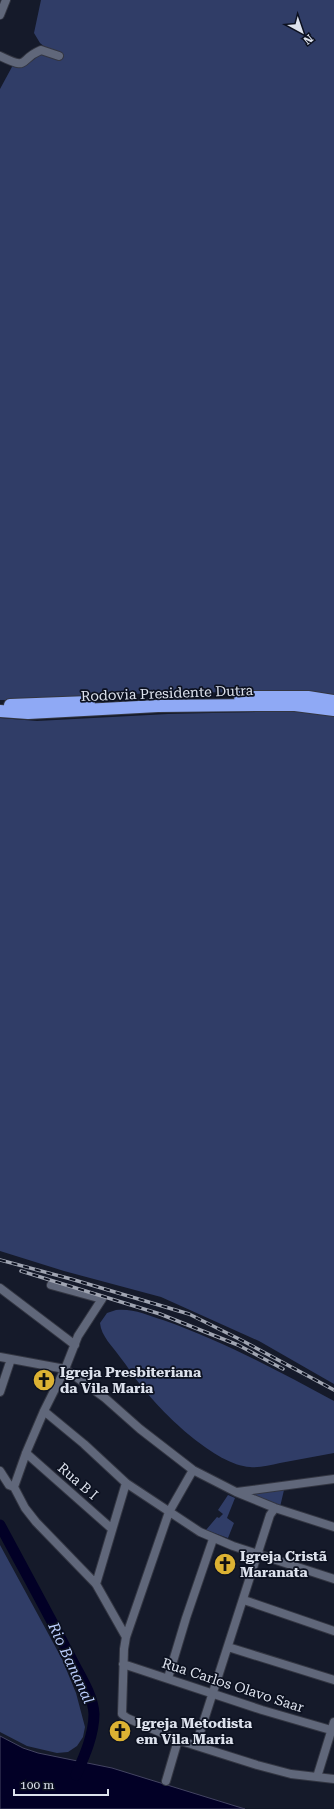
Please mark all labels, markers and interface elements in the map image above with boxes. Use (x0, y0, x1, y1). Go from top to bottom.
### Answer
north arrow (282, 12, 322, 52)
text: N (300, 32, 316, 47)
street label: Rodovia Presidente Dutra (80, 682, 254, 704)
place label: Igreja Presbiteriana da Vila Maria (60, 1364, 202, 1396)
church icon: Igreja Presbiteriana da Vila Maria (31, 1367, 57, 1393)
street label: Rua B I (55, 1459, 101, 1503)
place label: Igreja Cristã Maranata (240, 1548, 328, 1580)
church icon: Igreja Cristã Maranata (212, 1551, 238, 1577)
water label: Rio Bananal (44, 1619, 98, 1707)
street label: Rua Carlos Olavo Saar (160, 1655, 306, 1716)
place label: Igreja Metodista em Vila Maria (136, 1715, 253, 1747)
church icon: Igreja Metodista em Vila Maria (107, 1718, 133, 1744)
scale bar (14, 1771, 108, 1797)
text: 100 m (20, 1778, 54, 1792)

